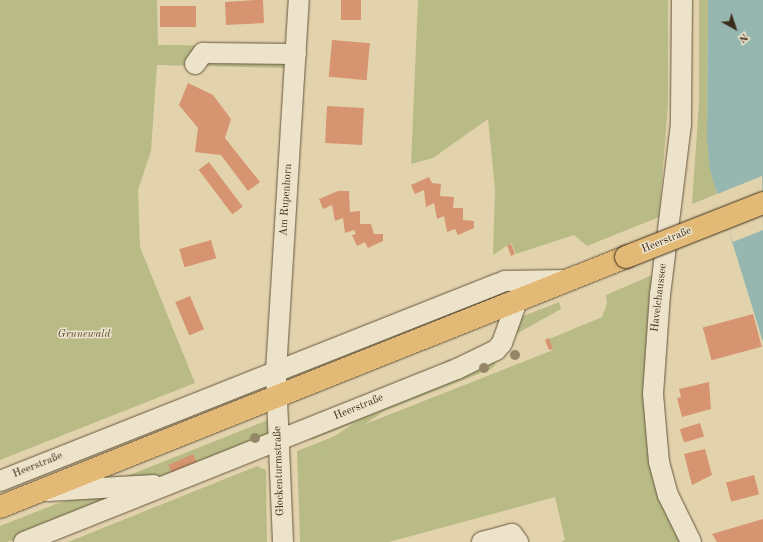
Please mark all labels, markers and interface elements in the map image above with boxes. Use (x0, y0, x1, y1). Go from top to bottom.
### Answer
north arrow (715, 8, 755, 48)
text: N (736, 31, 750, 44)
street label: Am Rupenhorn (278, 163, 296, 237)
street label: Heerstraße (640, 225, 694, 257)
street label: Havelchaussee (649, 263, 671, 333)
park label: Grunewald (58, 328, 110, 342)
street label: Heerstraße (332, 392, 386, 424)
street label: Glockenturmstraße (272, 426, 288, 516)
street label: Heerstraße (11, 450, 65, 482)

